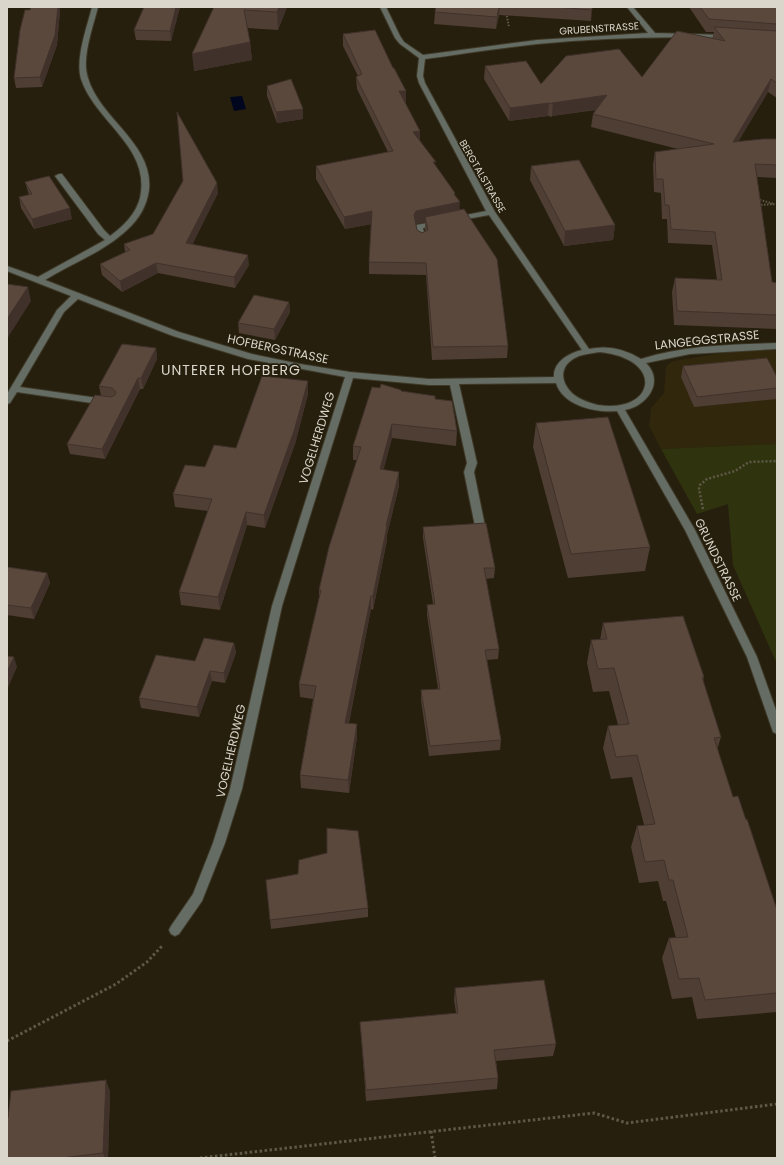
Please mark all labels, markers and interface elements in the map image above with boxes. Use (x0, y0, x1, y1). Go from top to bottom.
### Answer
street label: GRUBENSTRASSE (559, 18, 639, 39)
street label: BERGTALSTRASSE (455, 137, 510, 216)
street label: LANGEGGSTRASSE (654, 326, 760, 353)
street label: HOFBERGSTRASSE (226, 329, 330, 368)
district label: UNTERER HOFBERG (161, 360, 301, 380)
street label: VOGELHERDWEG (294, 390, 339, 486)
street label: GRUNDSTRASSE (691, 515, 746, 604)
street label: VOGELHERDWEG (211, 702, 250, 799)

